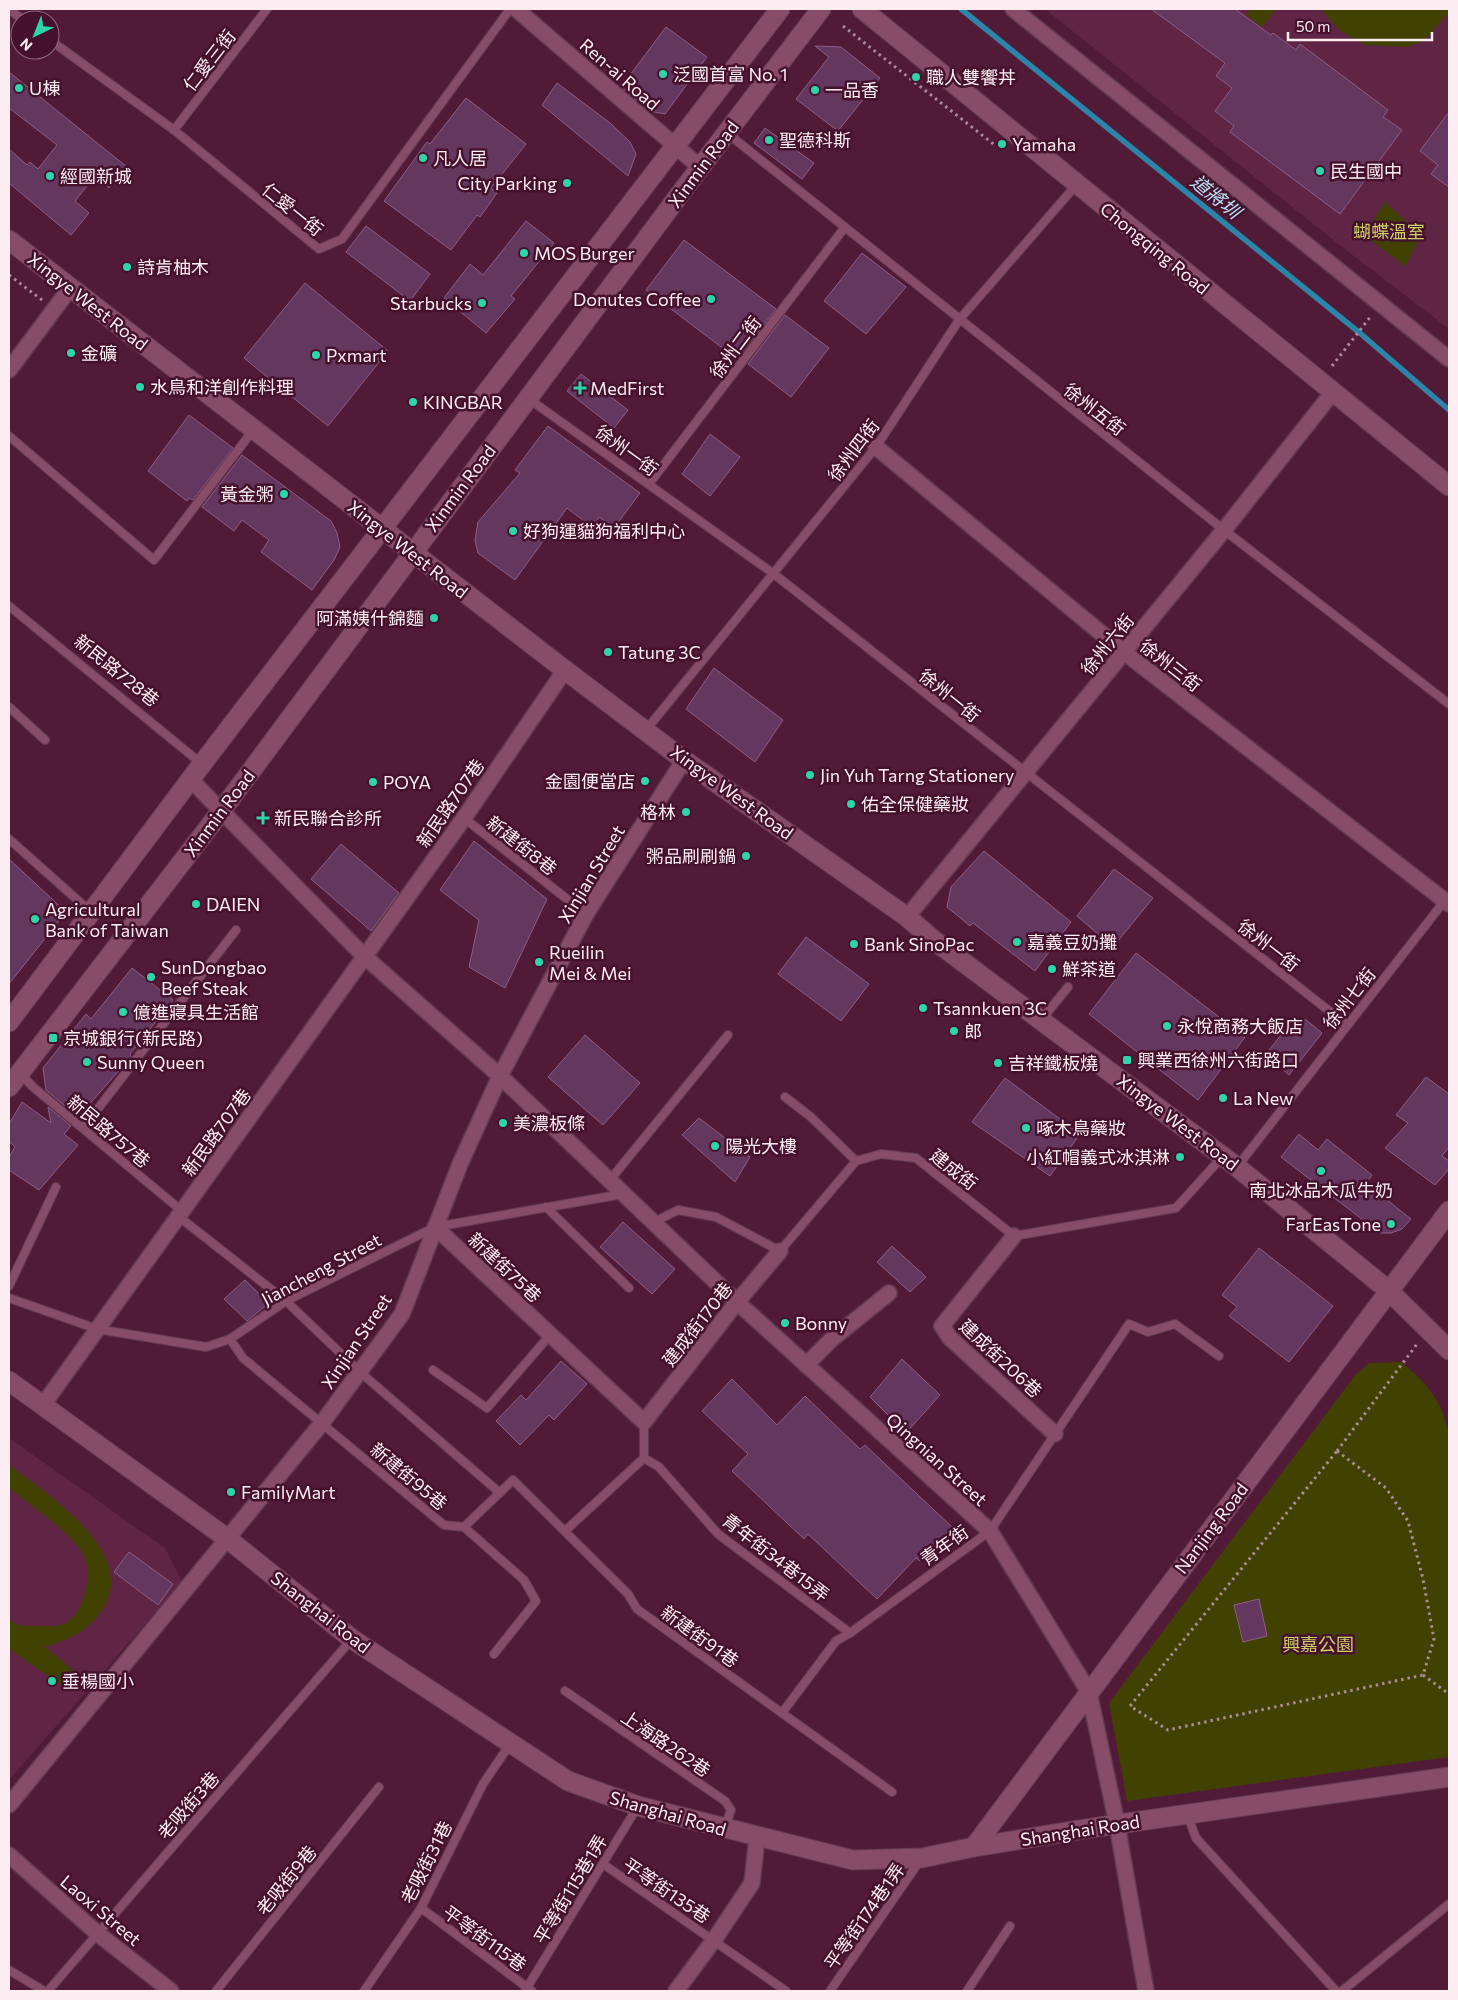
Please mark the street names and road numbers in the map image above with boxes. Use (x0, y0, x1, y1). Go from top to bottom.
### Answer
street label: 仁愛三街 (178, 25, 240, 95)
street label: Ren-ai Road (576, 33, 664, 115)
street label: Xinmin Road (663, 116, 743, 212)
street label: 仁愛一街 (258, 178, 328, 240)
street label: Chongqing Road (1096, 197, 1214, 299)
street label: Xingye West Road (24, 247, 152, 355)
street label: 徐州二街 (705, 312, 765, 382)
street label: 徐州五街 (1060, 378, 1130, 440)
street label: 徐州四街 (823, 415, 883, 485)
street label: 徐州一街 (591, 420, 663, 480)
street label: Xinmin Road (420, 440, 500, 536)
street label: Xingye West Road (344, 495, 472, 603)
street label: 徐州六街 (1076, 609, 1138, 679)
street label: 新民路728巷 (70, 629, 164, 711)
street label: 徐州三街 (1136, 634, 1206, 696)
street label: 徐州一街 (915, 664, 985, 726)
street label: Xingye West Road (666, 740, 798, 844)
street label: 新民路707巷 (412, 755, 488, 851)
street label: Xinmin Road (179, 765, 259, 861)
street label: 新建街8巷 (483, 811, 561, 879)
street label: Xinjian Street (553, 821, 629, 927)
street label: 徐州一街 (1234, 914, 1304, 976)
street label: 徐州七街 (1318, 963, 1380, 1033)
street label: Xingye West Road (1113, 1069, 1243, 1175)
street label: 新民路707巷 (177, 1084, 255, 1180)
street label: 新民路757巷 (63, 1090, 155, 1172)
street label: 建成街 (926, 1144, 982, 1194)
street label: Jiancheng Street (257, 1228, 385, 1310)
street label: 新建街75巷 (464, 1228, 546, 1306)
street label: 建成街170巷 (657, 1277, 737, 1371)
street label: Xinjian Street (316, 1289, 396, 1393)
street label: 建成街206巷 (955, 1314, 1047, 1402)
street label: Qingnian Street (882, 1408, 992, 1510)
street label: 新建街95巷 (366, 1438, 452, 1514)
street label: Nanjing Road (1170, 1478, 1252, 1578)
street label: 青年街34巷15弄 (718, 1509, 834, 1605)
street label: 青年街 (916, 1520, 972, 1570)
street label: Shanghai Road (267, 1566, 375, 1658)
street label: 新建街91巷 (657, 1600, 743, 1672)
street label: 上海路262巷 (617, 1705, 715, 1781)
street label: 老吸街3巷 (153, 1767, 223, 1843)
street label: Shanghai Road (607, 1786, 729, 1840)
street label: Shanghai Road (1019, 1810, 1141, 1850)
street label: 老吸街31巷 (396, 1817, 456, 1907)
street label: 平等街115巷1弄 (529, 1830, 611, 1948)
street label: 老吸街9巷 (251, 1841, 321, 1919)
street label: 平等街135巷 (619, 1853, 715, 1927)
street label: 平等街174巷1弄 (819, 1859, 909, 1973)
street label: Laoxi Street (56, 1870, 146, 1950)
street label: 平等街115巷 (439, 1900, 531, 1976)

